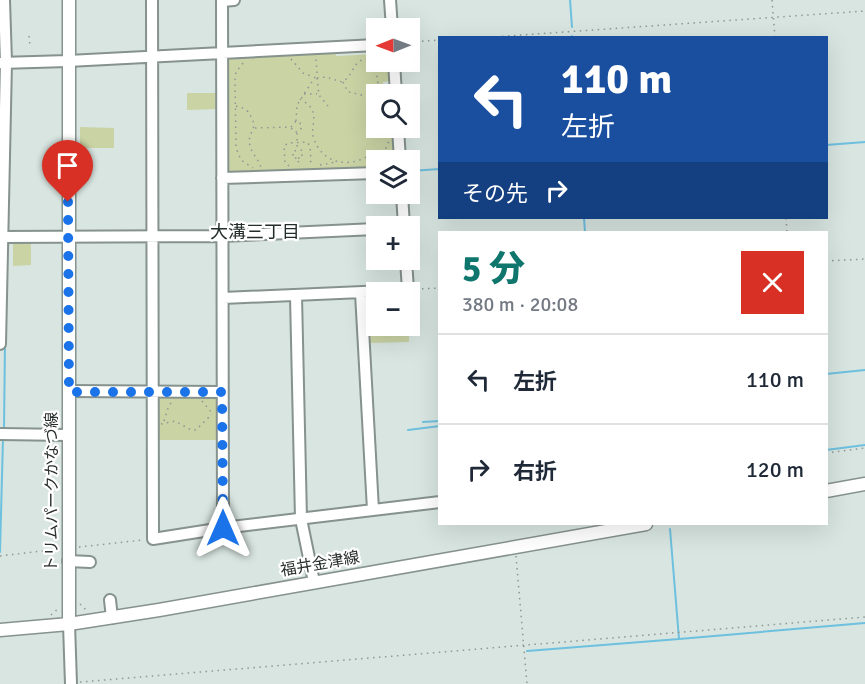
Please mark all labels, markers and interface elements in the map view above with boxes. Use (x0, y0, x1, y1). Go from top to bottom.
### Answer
north arrow (366, 18, 420, 72)
map controls (366, 18, 420, 336)
text: 110 m (561, 54, 672, 105)
icon: left (462, 60, 540, 138)
button: search (366, 84, 420, 138)
text: 左折 (561, 111, 615, 144)
pin (42, 140, 93, 202)
icon: arrive (51, 149, 84, 182)
button: layers (366, 150, 420, 204)
icon: right (540, 174, 573, 207)
text: その先 (462, 180, 528, 207)
button: + (366, 216, 420, 270)
district label: 大溝三丁目 (210, 221, 300, 243)
text: 5 分 (462, 247, 525, 292)
button: close (741, 251, 804, 314)
button: − (366, 282, 420, 336)
text: 380 m · 20:08 (462, 292, 578, 317)
icon: left (462, 363, 495, 396)
text: 110 m (746, 366, 804, 393)
text: 左折 (513, 368, 557, 395)
street label: トリムパークかなづ線 (42, 412, 62, 572)
icon: right (462, 453, 495, 486)
text: 120 m (746, 456, 804, 483)
text: 右折 (513, 458, 557, 485)
position arrow (191, 496, 255, 560)
street label: 福井金津線 (279, 547, 361, 581)

